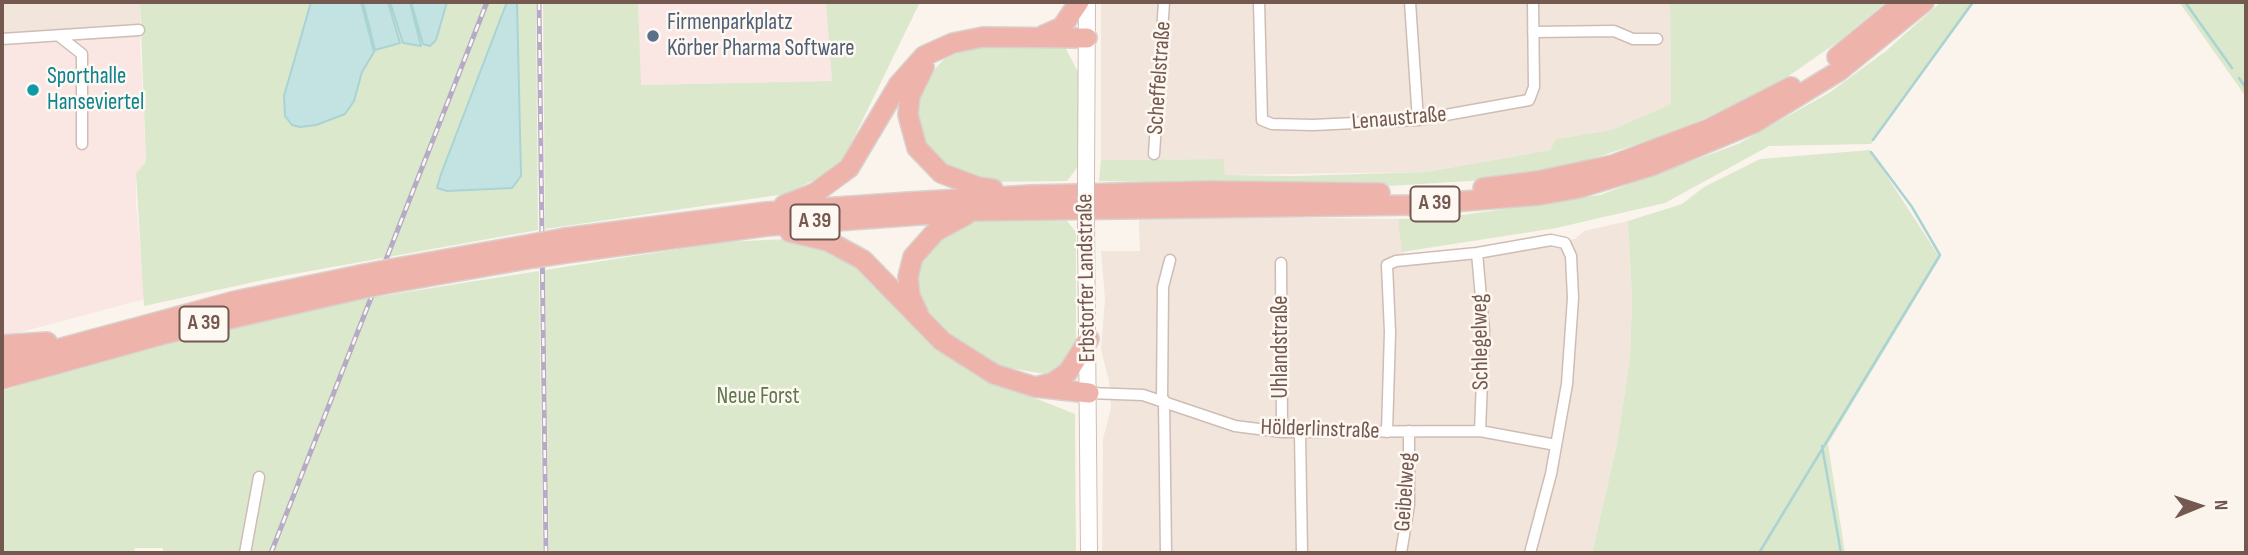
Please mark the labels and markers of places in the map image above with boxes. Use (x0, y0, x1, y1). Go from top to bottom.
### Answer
place label: Firmenparkplatz Körber Pharma Software (667, 9, 854, 63)
marker: Firmenparkplatz Körber Pharma Software (645, 28, 661, 44)
place label: Sporthalle Hanseviertel (47, 63, 144, 117)
marker: Sporthalle Hanseviertel (25, 82, 41, 98)

